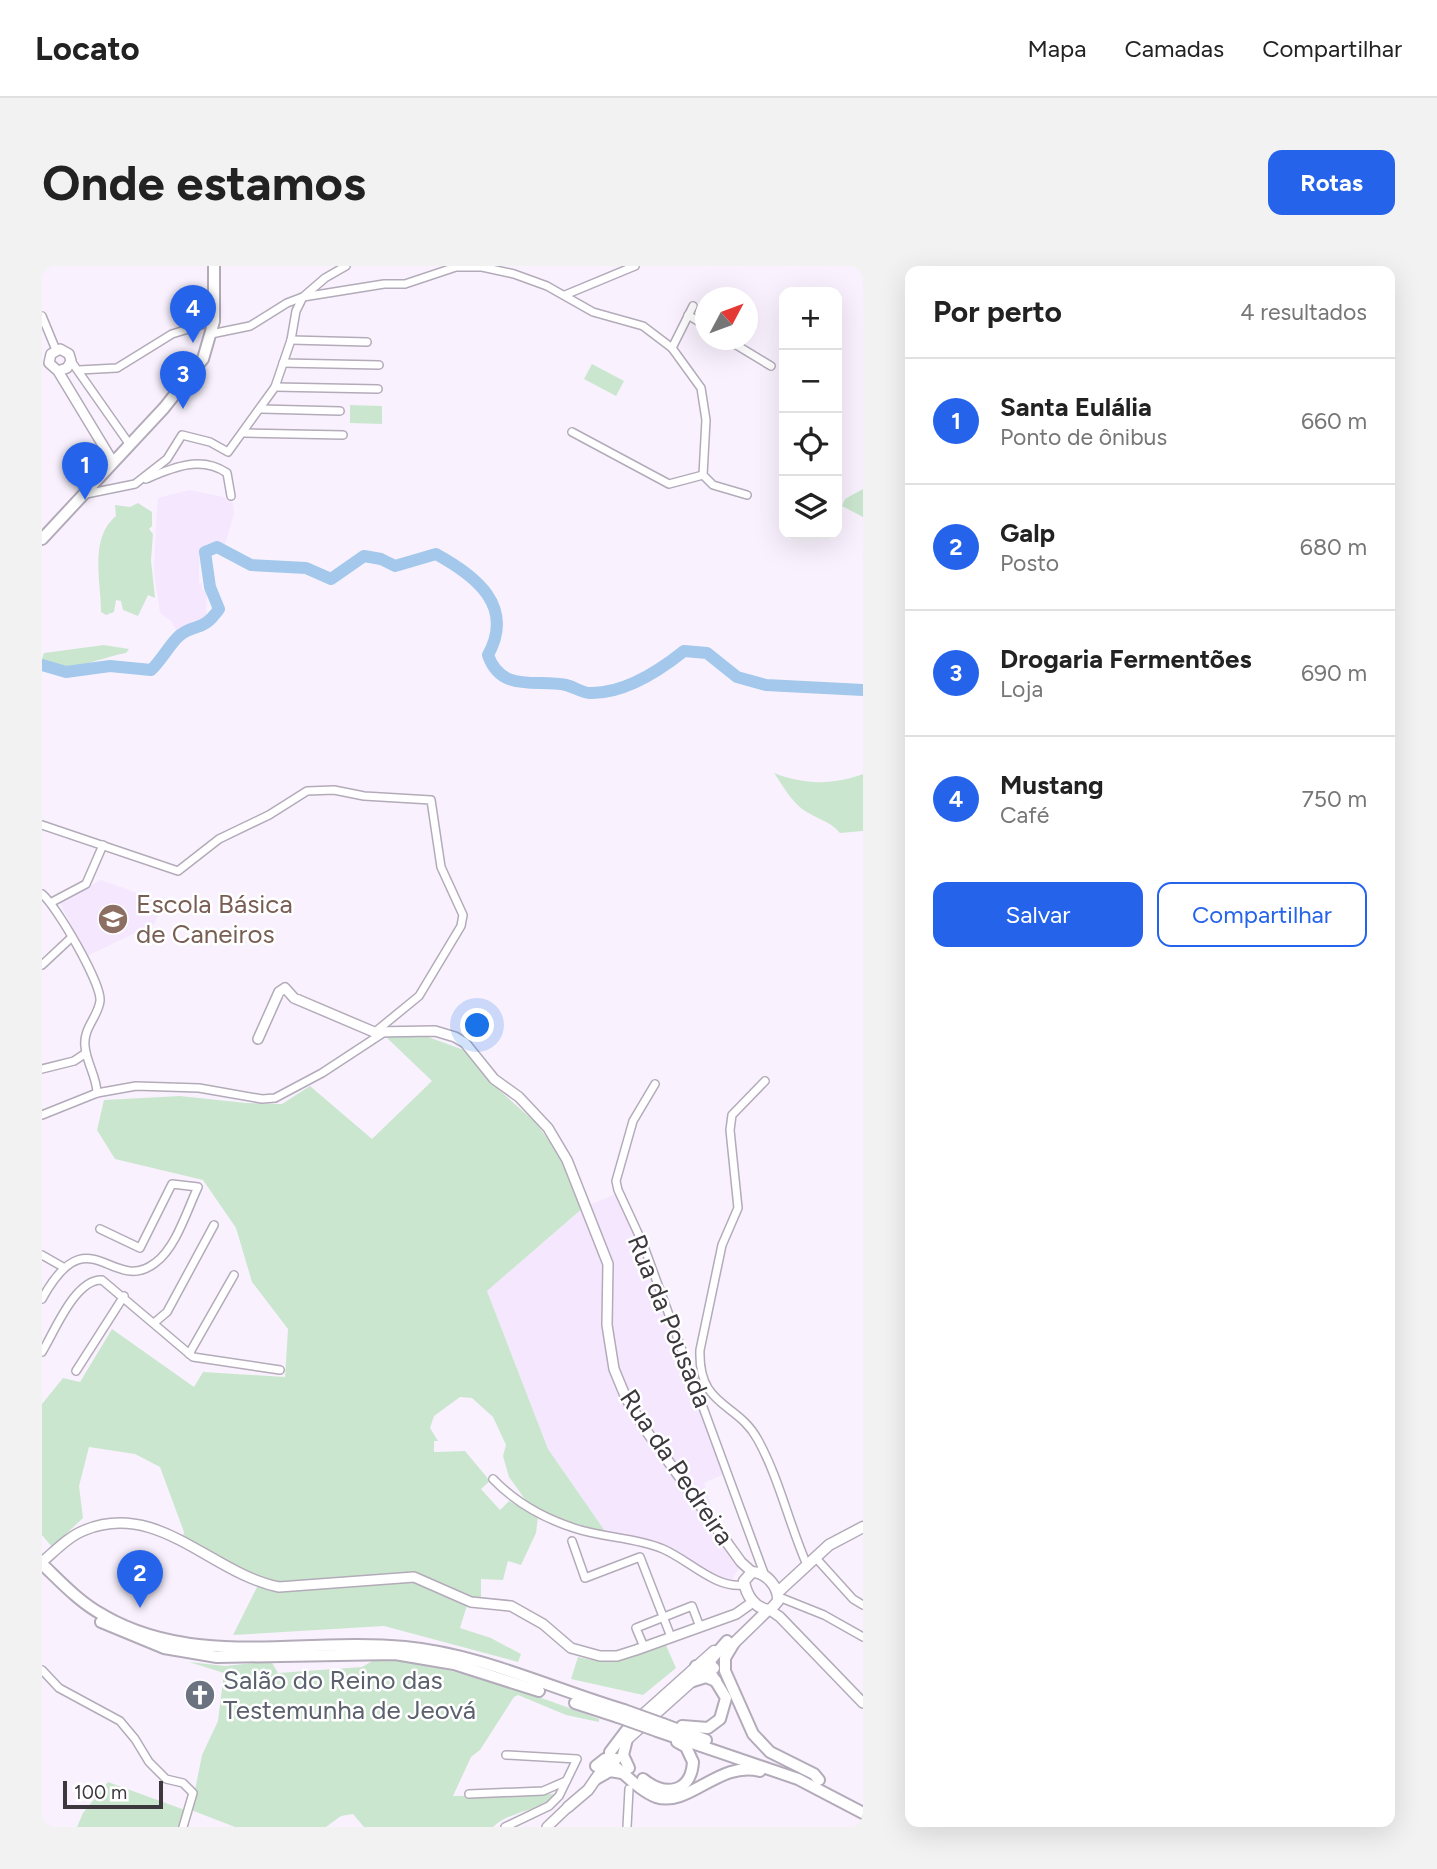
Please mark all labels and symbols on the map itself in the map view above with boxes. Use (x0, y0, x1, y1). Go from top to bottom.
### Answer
pin: 4 (170, 285, 216, 343)
north arrow (695, 287, 758, 350)
pin: 3 (160, 351, 206, 409)
pin: 1 (62, 442, 108, 500)
place label: Escola Básica de Caneiros (136, 888, 293, 950)
school or university icon: Escola Básica de Caneiros (96, 902, 130, 936)
your location (460, 1008, 494, 1042)
street label: Rua da Pousada (621, 1230, 719, 1412)
street label: Rua da Pedreira (613, 1383, 741, 1551)
pin: 2 (117, 1550, 163, 1608)
place label: Salão do Reino das Testemunha de Jeová (223, 1664, 476, 1726)
church icon: Salão do Reino das Testemunha de Jeová (183, 1678, 217, 1712)
scale bar (63, 1778, 163, 1810)

